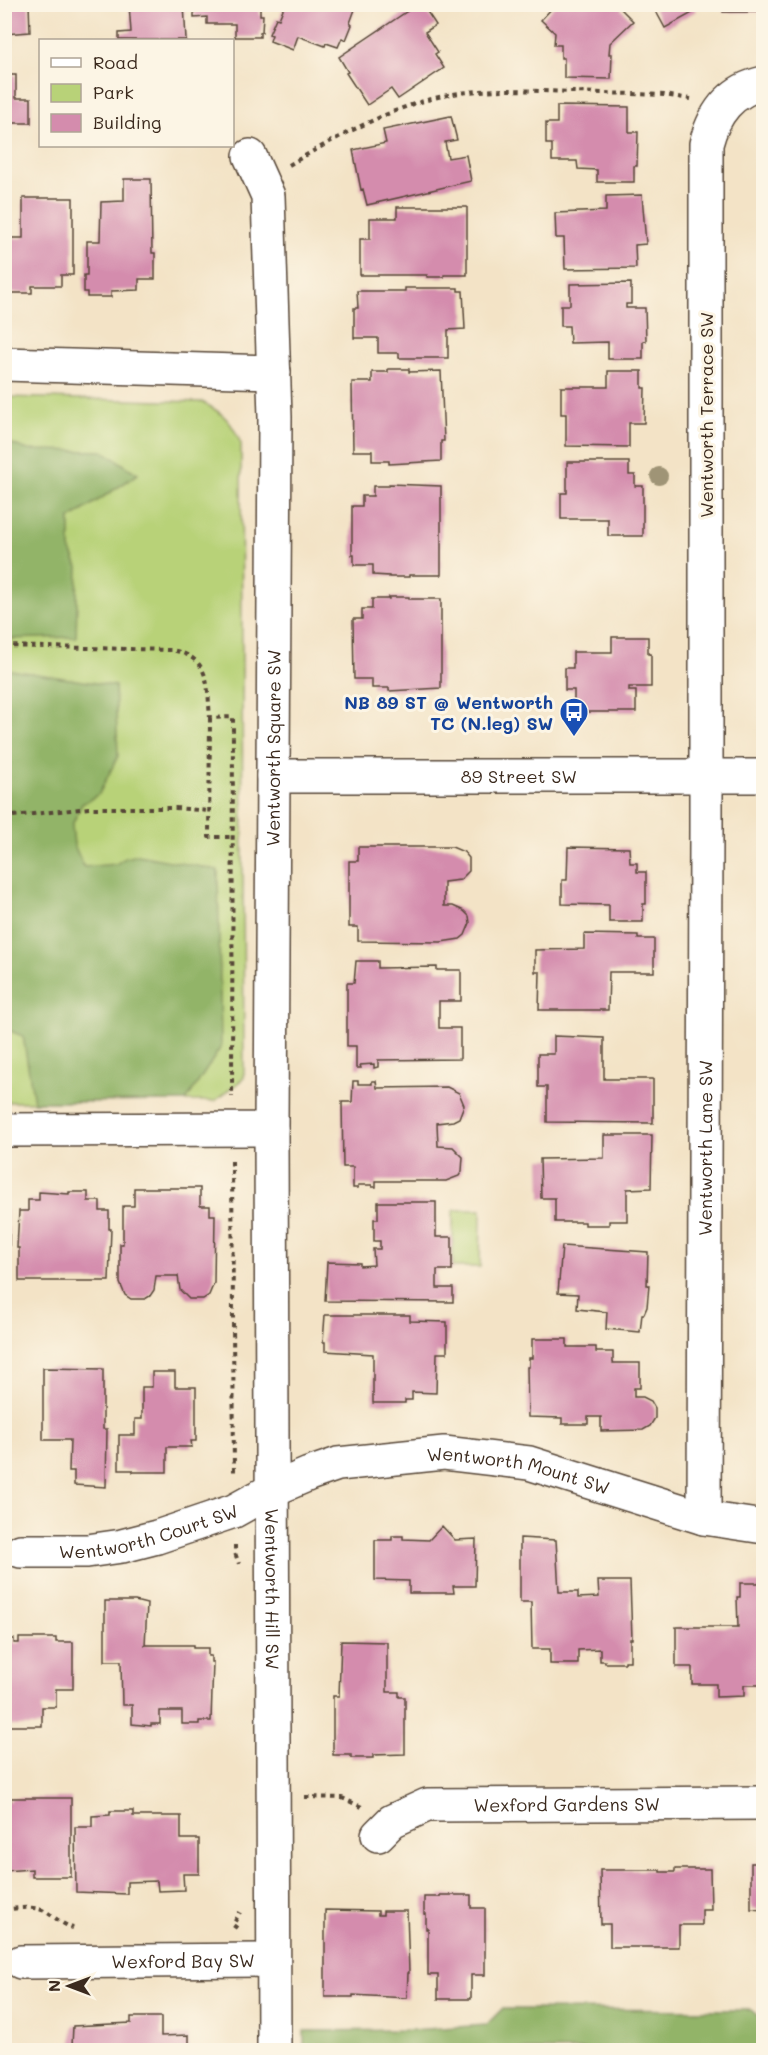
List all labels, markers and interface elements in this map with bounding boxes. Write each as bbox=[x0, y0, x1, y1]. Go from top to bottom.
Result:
legend bbox=[39, 39, 234, 147]
text: Road bbox=[93, 50, 138, 74]
text: Park bbox=[93, 80, 134, 104]
text: Building bbox=[93, 110, 161, 134]
street label: Wentworth Terrace SW bbox=[694, 312, 718, 518]
street label: Wentworth Square SW bbox=[261, 649, 286, 847]
place label: NB 89 ST @ Wentworth TC (N.leg) SW bbox=[344, 690, 553, 735]
bus stop icon: NB 89 ST @ Wentworth TC (N.leg) SW bbox=[558, 696, 590, 738]
street label: 89 Street SW bbox=[461, 764, 577, 788]
street label: Wentworth Lane SW bbox=[693, 1060, 717, 1236]
street label: Wentworth Mount SW bbox=[426, 1441, 613, 1500]
street label: Wentworth Court SW bbox=[59, 1499, 241, 1563]
street label: Wentworth Hill SW bbox=[260, 1508, 285, 1670]
street label: Wexford Gardens SW bbox=[473, 1792, 660, 1817]
street label: Wexford Bay SW bbox=[111, 1948, 255, 1973]
north arrow bbox=[39, 1956, 99, 2016]
text: N bbox=[43, 1980, 64, 1992]

